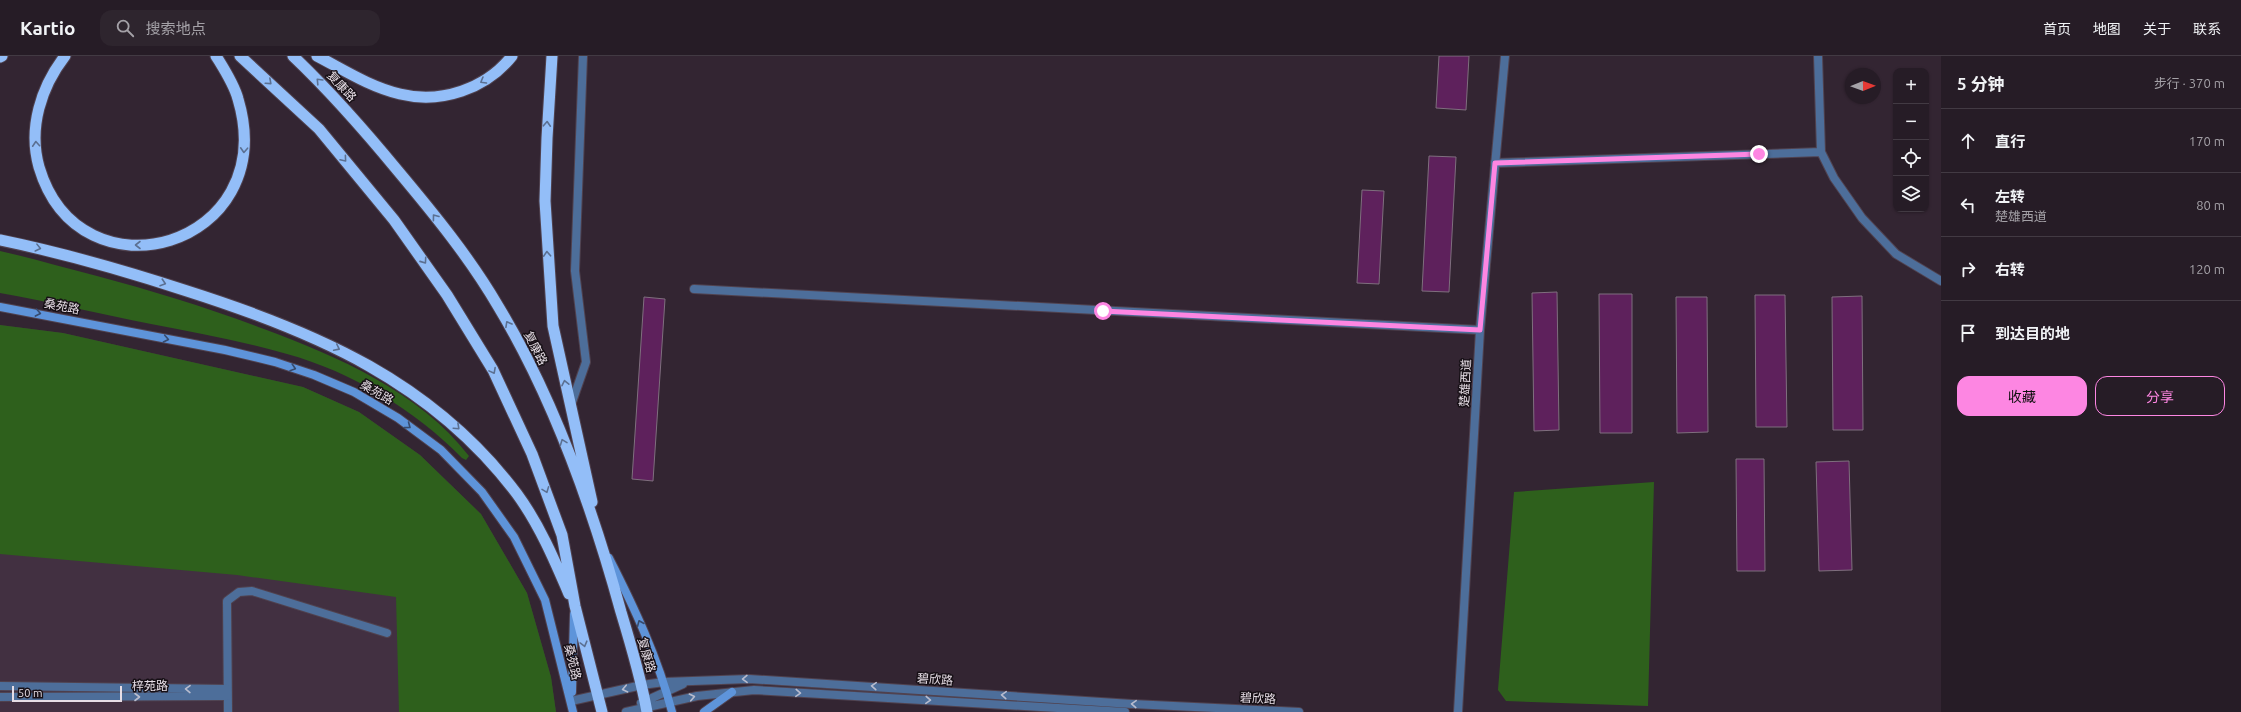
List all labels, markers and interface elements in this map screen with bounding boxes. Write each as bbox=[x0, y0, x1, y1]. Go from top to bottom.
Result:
search box bbox=[100, 10, 380, 46]
text: Kartio bbox=[20, 17, 76, 39]
icon: search bbox=[114, 17, 136, 39]
text: 搜索地点 bbox=[146, 20, 206, 37]
text: 首页 bbox=[2043, 21, 2071, 37]
text: 地图 bbox=[2093, 21, 2121, 37]
text: 关于 bbox=[2143, 21, 2171, 37]
text: 联系 bbox=[2193, 21, 2221, 37]
street label: 复康路 bbox=[325, 68, 359, 104]
north arrow bbox=[1845, 68, 1881, 104]
map controls bbox=[1893, 68, 1929, 212]
button: + bbox=[1893, 68, 1929, 104]
text: 5 分钟 bbox=[1957, 74, 2005, 93]
text: 步行 · 370 m bbox=[2154, 76, 2225, 90]
one-way arrow bbox=[264, 77, 272, 84]
one-way arrow bbox=[480, 77, 487, 84]
one-way arrow bbox=[317, 78, 324, 86]
button: − bbox=[1893, 104, 1929, 140]
one-way arrow bbox=[543, 121, 552, 127]
icon: ahead bbox=[1957, 130, 1979, 152]
text: 直行 bbox=[1995, 133, 2025, 150]
text: 170 m bbox=[2189, 134, 2225, 148]
button: locate bbox=[1893, 140, 1929, 176]
one-way arrow bbox=[31, 141, 40, 147]
route end bbox=[1750, 145, 1768, 163]
one-way arrow bbox=[240, 147, 249, 153]
one-way arrow bbox=[340, 154, 347, 161]
button: layers bbox=[1893, 176, 1929, 212]
text: 左转 bbox=[1995, 188, 2025, 205]
icon: left bbox=[1957, 194, 1979, 216]
text: 80 m bbox=[2196, 198, 2225, 212]
text: 楚雄西道 bbox=[1995, 209, 2047, 223]
one-way arrow bbox=[433, 214, 440, 221]
one-way arrow bbox=[135, 241, 141, 249]
one-way arrow bbox=[35, 244, 41, 252]
one-way arrow bbox=[543, 251, 552, 257]
one-way arrow bbox=[419, 257, 426, 264]
icon: right bbox=[1957, 258, 1979, 280]
text: 右转 bbox=[1995, 261, 2025, 278]
text: 120 m bbox=[2189, 262, 2225, 276]
one-way arrow bbox=[160, 278, 167, 287]
street label: 桑苑路 bbox=[43, 296, 81, 316]
route start bbox=[1094, 302, 1112, 320]
one-way arrow bbox=[35, 309, 42, 317]
one-way arrow bbox=[506, 321, 513, 328]
icon: arrive bbox=[1957, 322, 1979, 344]
text: 到达目的地 bbox=[1995, 325, 2070, 342]
street label: 复康路 bbox=[522, 329, 550, 367]
one-way arrow bbox=[163, 334, 169, 342]
one-way arrow bbox=[333, 343, 341, 351]
street label: 楚雄西道 bbox=[1457, 359, 1473, 407]
one-way arrow bbox=[289, 363, 296, 371]
one-way arrow bbox=[488, 367, 496, 374]
button: 收藏 bbox=[1957, 376, 2087, 416]
button: 分享 bbox=[2095, 376, 2225, 416]
street label: 桑苑路 bbox=[358, 377, 396, 407]
one-way arrow bbox=[562, 379, 570, 386]
one-way arrow bbox=[404, 421, 411, 428]
one-way arrow bbox=[452, 423, 460, 430]
one-way arrow bbox=[560, 438, 568, 445]
one-way arrow bbox=[542, 486, 550, 493]
one-way arrow bbox=[637, 619, 645, 627]
street label: 复康路 bbox=[636, 636, 658, 674]
one-way arrow bbox=[580, 641, 588, 647]
street label: 桑苑路 bbox=[562, 643, 584, 681]
street label: 碧欣路 bbox=[917, 671, 953, 687]
one-way arrow bbox=[742, 675, 748, 684]
street label: 梓苑路 bbox=[132, 679, 168, 692]
one-way arrow bbox=[871, 682, 877, 691]
scale bar bbox=[12, 684, 122, 703]
one-way arrow bbox=[622, 684, 628, 692]
one-way arrow bbox=[185, 685, 191, 693]
text: 50 m bbox=[18, 687, 42, 699]
one-way arrow bbox=[795, 688, 801, 697]
one-way arrow bbox=[1001, 691, 1007, 700]
street label: 碧欣路 bbox=[1240, 691, 1276, 705]
one-way arrow bbox=[134, 693, 140, 701]
one-way arrow bbox=[689, 694, 695, 702]
one-way arrow bbox=[925, 696, 931, 705]
one-way arrow bbox=[1131, 700, 1137, 708]

